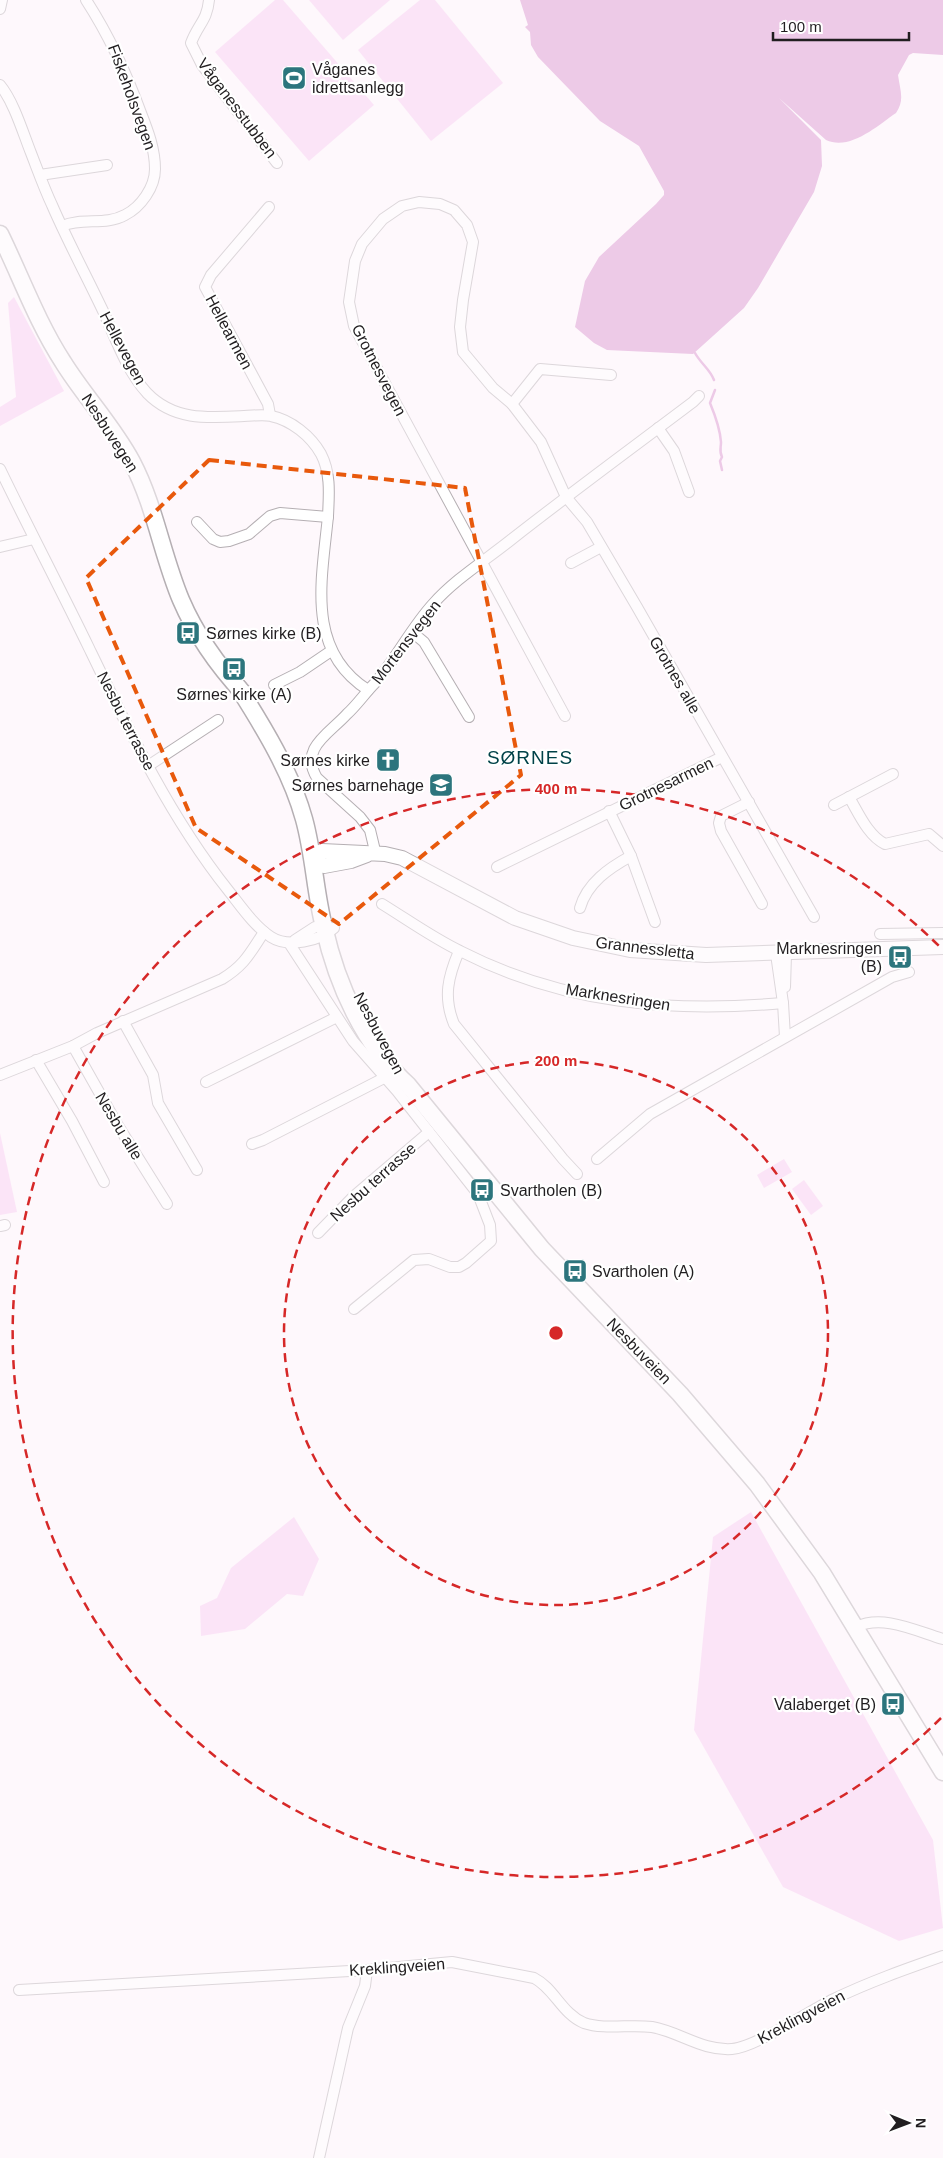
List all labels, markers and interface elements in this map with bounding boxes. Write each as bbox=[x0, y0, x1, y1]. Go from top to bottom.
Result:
scale bar bbox=[773, 10, 909, 42]
text: 100 m bbox=[780, 18, 822, 35]
street label: Fiskeholsvegen bbox=[105, 42, 159, 152]
street label: Våganesstubben bbox=[194, 55, 280, 161]
place label: Våganes idrettsanlegg bbox=[312, 61, 404, 96]
sports icon: Våganes idrettsanlegg bbox=[281, 65, 307, 91]
street label: Hellearmen bbox=[202, 292, 256, 372]
street label: Hellevegen bbox=[97, 309, 149, 387]
street label: Grotnesvegen bbox=[349, 321, 409, 419]
street label: Nesbuvegen bbox=[78, 391, 142, 475]
street label: Mortensvegen bbox=[368, 597, 444, 687]
bus stop icon: Sørnes kirke (B) bbox=[175, 620, 201, 646]
place label: Sørnes kirke (B) bbox=[206, 625, 322, 642]
street label: Grotnes alle bbox=[646, 633, 704, 717]
bus stop icon: Sørnes kirke (A) bbox=[221, 656, 247, 682]
street label: Nesbu terrasse bbox=[94, 669, 158, 773]
place label: Sørnes kirke (A) bbox=[176, 686, 292, 703]
church icon: Sørnes kirke bbox=[375, 747, 401, 773]
district label: SØRNES bbox=[487, 747, 573, 768]
place label: Sørnes kirke bbox=[280, 752, 370, 769]
street label: Grotnesarmen bbox=[616, 754, 716, 814]
school or university icon: Sørnes barnehage bbox=[428, 772, 454, 798]
place label: Sørnes barnehage bbox=[291, 777, 424, 794]
text: 400 m bbox=[535, 780, 577, 797]
street label: Grannessletta bbox=[595, 933, 696, 963]
place label: Marknesringen (B) bbox=[776, 940, 882, 975]
bus stop icon: Marknesringen (B) bbox=[887, 944, 913, 970]
street label: Marknesringen bbox=[564, 980, 672, 1014]
street label: Nesbuvegen bbox=[350, 989, 408, 1077]
text: 200 m bbox=[535, 1052, 577, 1069]
street label: Nesbu alle bbox=[92, 1089, 146, 1163]
street label: Nesbu terrasse bbox=[327, 1139, 419, 1225]
bus stop icon: Svartholen (B) bbox=[469, 1177, 495, 1203]
place label: Svartholen (B) bbox=[500, 1182, 602, 1199]
bus stop icon: Svartholen (A) bbox=[562, 1258, 588, 1284]
place label: Svartholen (A) bbox=[592, 1263, 694, 1280]
street label: Nesbuveien bbox=[604, 1315, 674, 1387]
centre of rings bbox=[547, 1324, 565, 1342]
bus stop icon: Valaberget (B) bbox=[880, 1691, 906, 1717]
place label: Valaberget (B) bbox=[774, 1696, 876, 1713]
street label: Kreklingveien bbox=[348, 1955, 446, 1979]
street label: Kreklingveien bbox=[755, 1987, 847, 2047]
north arrow bbox=[883, 2098, 933, 2148]
text: N bbox=[913, 2118, 929, 2128]

